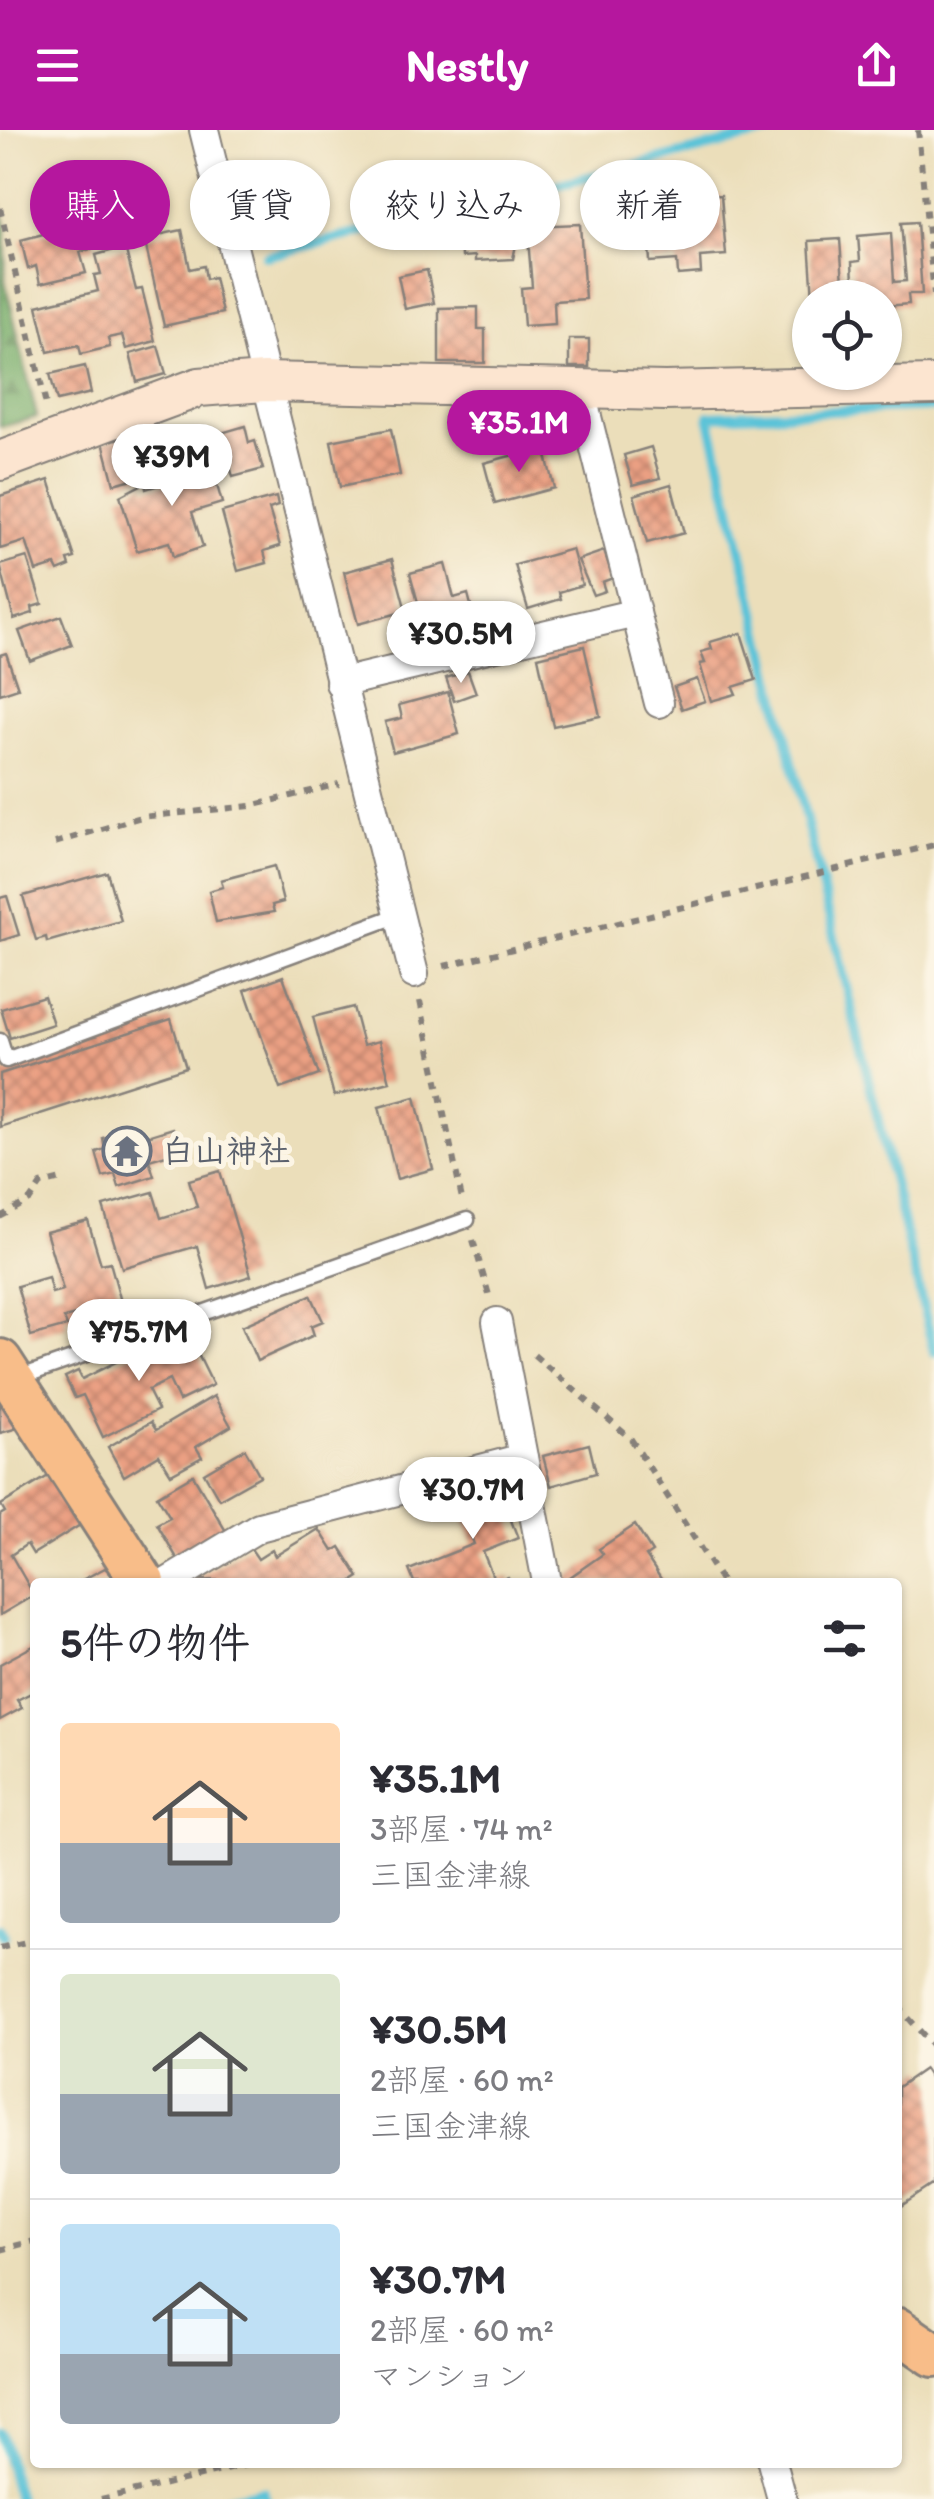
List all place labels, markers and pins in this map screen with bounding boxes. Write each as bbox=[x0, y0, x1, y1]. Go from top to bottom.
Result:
pin: ¥35.1M bbox=[438, 390, 600, 475]
pin: ¥39M bbox=[113, 424, 231, 509]
pin: ¥30.5M bbox=[380, 601, 542, 686]
temple icon: 白山神社 bbox=[101, 1125, 153, 1177]
place label: 白山神社 bbox=[162, 1132, 290, 1170]
pin: ¥75.7M bbox=[58, 1299, 220, 1384]
pin: ¥30.7M bbox=[392, 1457, 554, 1542]

